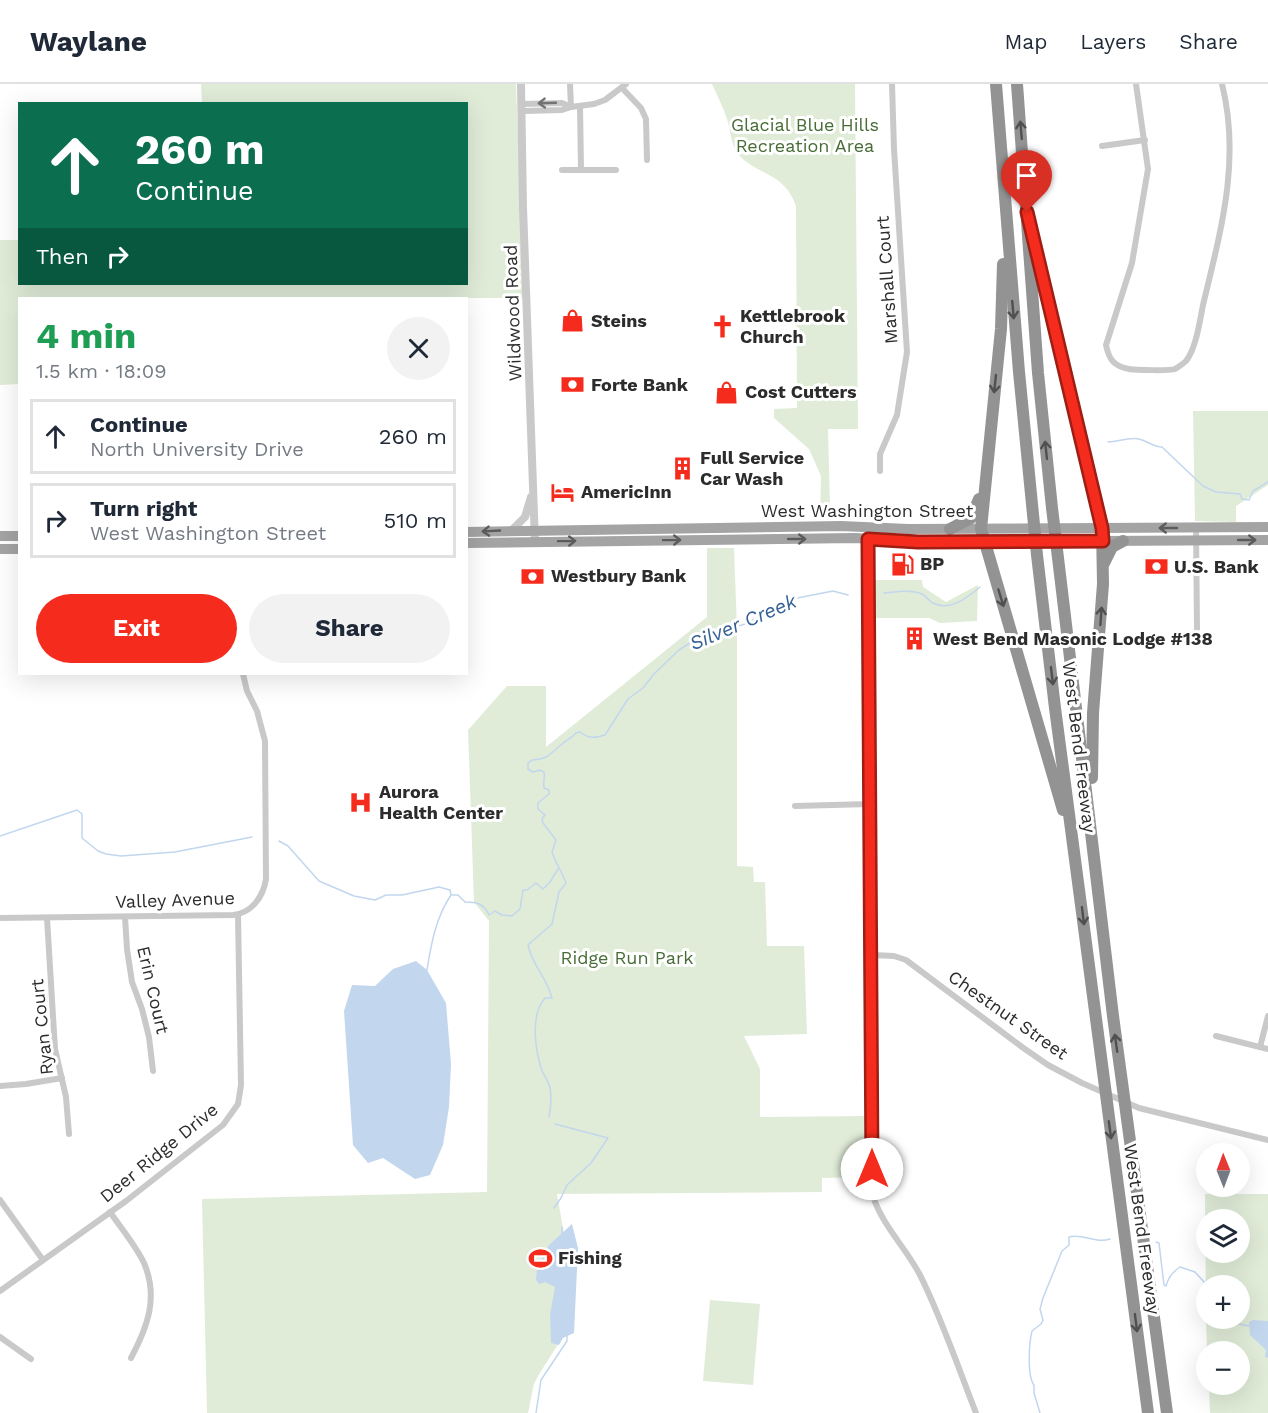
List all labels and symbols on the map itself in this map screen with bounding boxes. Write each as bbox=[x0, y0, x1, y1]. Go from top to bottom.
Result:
one-way arrow bbox=[537, 97, 557, 109]
park label: Glacial Blue Hills Recreation Area bbox=[731, 114, 879, 156]
one-way arrow bbox=[1015, 121, 1026, 141]
pin bbox=[1001, 150, 1052, 212]
street label: Marshall Court bbox=[872, 215, 901, 345]
street label: Wildwood Road bbox=[500, 244, 525, 382]
one-way arrow bbox=[1008, 299, 1019, 319]
place label: Kettlebrook Church bbox=[740, 305, 846, 347]
shop icon: Steins bbox=[560, 308, 586, 334]
place label: Steins bbox=[591, 310, 647, 331]
church icon: Kettlebrook Church bbox=[709, 313, 735, 339]
bank icon: Forte Bank bbox=[560, 372, 586, 398]
one-way arrow bbox=[989, 373, 1000, 393]
place label: Forte Bank bbox=[591, 374, 689, 395]
shop icon: Cost Cutters bbox=[714, 379, 740, 405]
place label: Cost Cutters bbox=[745, 381, 857, 402]
one-way arrow bbox=[1040, 441, 1051, 461]
place label: Full Service Car Wash bbox=[700, 447, 804, 489]
building icon: Full Service Car Wash bbox=[669, 455, 695, 481]
hotel icon: AmericInn bbox=[550, 479, 576, 505]
place label: AmericInn bbox=[581, 481, 672, 502]
street label: West Washington Street bbox=[761, 500, 974, 521]
one-way arrow bbox=[1158, 522, 1178, 533]
one-way arrow bbox=[481, 525, 501, 536]
one-way arrow bbox=[786, 533, 806, 545]
one-way arrow bbox=[661, 534, 681, 546]
one-way arrow bbox=[1236, 534, 1256, 546]
one-way arrow bbox=[556, 535, 576, 547]
fuel station icon: BP bbox=[889, 551, 915, 577]
place label: BP bbox=[920, 553, 944, 574]
bank icon: U.S. Bank bbox=[1143, 554, 1169, 580]
place label: U.S. Bank bbox=[1174, 556, 1260, 577]
bank icon: Westbury Bank bbox=[520, 563, 546, 589]
place label: Westbury Bank bbox=[551, 565, 687, 586]
water label: Silver Creek bbox=[686, 588, 801, 655]
one-way arrow bbox=[996, 589, 1007, 608]
one-way arrow bbox=[1096, 607, 1107, 627]
building icon: West Bend Masonic Lodge #138 bbox=[902, 626, 928, 652]
place label: West Bend Masonic Lodge #138 bbox=[933, 628, 1213, 649]
street label: West Bend Freeway bbox=[1059, 660, 1101, 835]
one-way arrow bbox=[1046, 666, 1057, 685]
place label: Aurora Health Center bbox=[379, 781, 503, 823]
hospital icon: Aurora Health Center bbox=[348, 789, 374, 815]
street label: Valley Avenue bbox=[115, 887, 235, 912]
one-way arrow bbox=[1078, 906, 1089, 925]
street label: Erin Court bbox=[133, 944, 174, 1036]
park label: Ridge Run Park bbox=[561, 947, 693, 968]
street label: Chestnut Street bbox=[945, 966, 1072, 1064]
street label: Ryan Court bbox=[26, 978, 57, 1076]
one-way arrow bbox=[1111, 1034, 1122, 1053]
street label: Deer Ridge Drive bbox=[95, 1099, 222, 1207]
one-way arrow bbox=[1105, 1120, 1116, 1140]
position arrow bbox=[840, 1137, 904, 1201]
street label: West Bend Freeway bbox=[1120, 1142, 1165, 1317]
north arrow bbox=[1196, 1143, 1250, 1197]
sports icon: Fishing bbox=[527, 1245, 553, 1271]
place label: Fishing bbox=[558, 1247, 622, 1268]
one-way arrow bbox=[1131, 1313, 1142, 1333]

